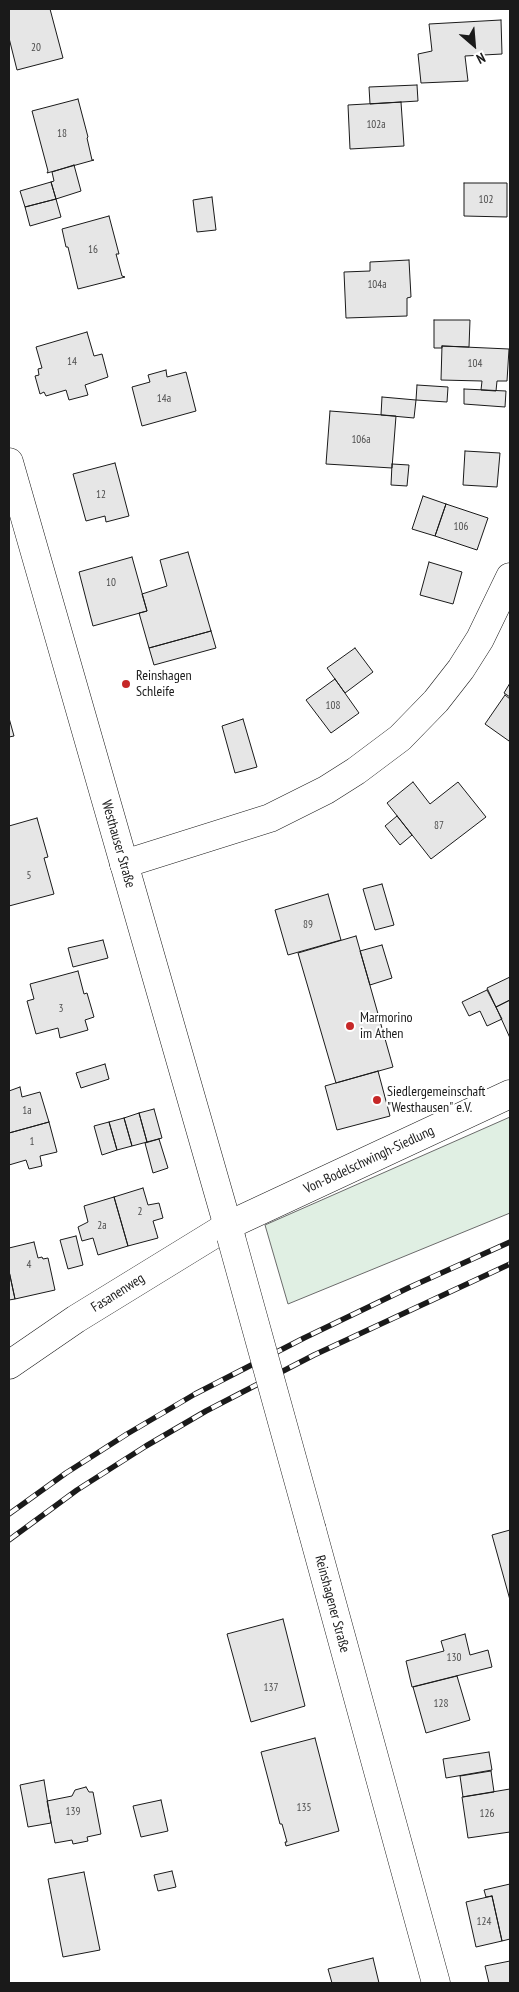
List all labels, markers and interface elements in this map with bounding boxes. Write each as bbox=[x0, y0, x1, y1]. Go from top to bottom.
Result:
north arrow bbox=[449, 20, 499, 70]
house number: 20 bbox=[31, 41, 41, 55]
text: N bbox=[473, 49, 488, 68]
house number: 102a bbox=[366, 118, 386, 132]
house number: 18 bbox=[57, 127, 67, 141]
house number: 102 bbox=[479, 193, 493, 207]
house number: 16 bbox=[88, 243, 98, 257]
house number: 104a bbox=[367, 278, 387, 292]
house number: 14 bbox=[67, 355, 77, 369]
house number: 104 bbox=[468, 357, 482, 371]
house number: 14a bbox=[157, 392, 171, 406]
house number: 106a bbox=[351, 433, 371, 447]
house number: 12 bbox=[96, 488, 106, 502]
house number: 106 bbox=[454, 520, 468, 534]
house number: 10 bbox=[106, 576, 116, 590]
place label: Reinshagen Schleife bbox=[136, 668, 192, 700]
marker: Reinshagen Schleife bbox=[120, 678, 132, 690]
house number: 108 bbox=[326, 699, 340, 713]
street label: Westhauser Straße bbox=[97, 798, 139, 890]
house number: 87 bbox=[434, 819, 444, 833]
house number: 5 bbox=[27, 869, 31, 883]
house number: 89 bbox=[303, 918, 313, 932]
house number: 3 bbox=[59, 1002, 63, 1016]
place label: Marmorino im Athen bbox=[360, 1010, 413, 1042]
marker: Marmorino im Athen bbox=[344, 1020, 356, 1032]
place label: Siedlergemeinschaft "Westhausen" e.V. bbox=[387, 1084, 485, 1116]
marker: Siedlergemeinschaft "Westhausen" e.V. bbox=[371, 1094, 383, 1106]
house number: 1a bbox=[22, 1104, 32, 1118]
street label: Von-Bodelschwingh-Siedlung bbox=[301, 1122, 437, 1198]
house number: 1 bbox=[30, 1135, 34, 1149]
house number: 2 bbox=[138, 1205, 142, 1219]
house number: 2a bbox=[97, 1219, 107, 1233]
house number: 4 bbox=[27, 1258, 31, 1272]
street label: Fasanenweg bbox=[88, 1270, 148, 1316]
street label: Reinshagener Straße bbox=[311, 1553, 353, 1655]
house number: 130 bbox=[447, 1651, 461, 1665]
house number: 137 bbox=[264, 1681, 278, 1695]
house number: 128 bbox=[434, 1697, 448, 1711]
house number: 135 bbox=[297, 1801, 311, 1815]
house number: 139 bbox=[66, 1805, 80, 1819]
house number: 126 bbox=[480, 1807, 494, 1821]
house number: 124 bbox=[477, 1915, 491, 1929]

